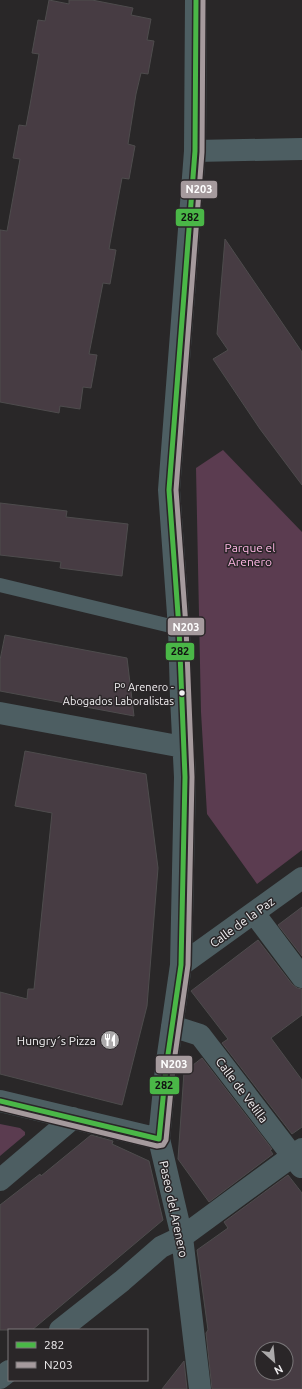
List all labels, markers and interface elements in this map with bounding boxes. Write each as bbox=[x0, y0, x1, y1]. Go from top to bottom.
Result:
line badge: N203 bbox=[180, 180, 218, 199]
text: N203 bbox=[186, 183, 212, 195]
line badge: 282 bbox=[175, 208, 205, 227]
text: 282 bbox=[181, 211, 199, 223]
park label: Parque el Arenero bbox=[225, 541, 275, 568]
line badge: N203 bbox=[167, 617, 205, 636]
text: N203 bbox=[173, 621, 199, 633]
line badge: 282 bbox=[165, 642, 195, 661]
text: 282 bbox=[171, 645, 189, 657]
place label: Pº Arenero - Abogados Laboralistas bbox=[63, 681, 174, 707]
marker: Pº Arenero - Abogados Laboralistas bbox=[177, 688, 187, 698]
street label: Calle de la Paz bbox=[207, 894, 277, 950]
restaurant icon: Hungry´s Pizza bbox=[99, 1029, 121, 1051]
place label: Hungry´s Pizza bbox=[17, 1034, 96, 1047]
line badge: N203 bbox=[155, 1055, 193, 1074]
street label: Calle de Velilla bbox=[213, 1055, 271, 1125]
text: N203 bbox=[161, 1058, 187, 1070]
line badge: 282 bbox=[149, 1076, 180, 1095]
text: 282 bbox=[155, 1079, 173, 1091]
street label: Paseo del Arenero bbox=[157, 1160, 191, 1258]
legend bbox=[8, 1329, 148, 1381]
text: 282 bbox=[44, 1338, 64, 1351]
north arrow bbox=[254, 1341, 294, 1381]
text: N203 bbox=[44, 1358, 73, 1371]
text: N bbox=[272, 1363, 285, 1377]

